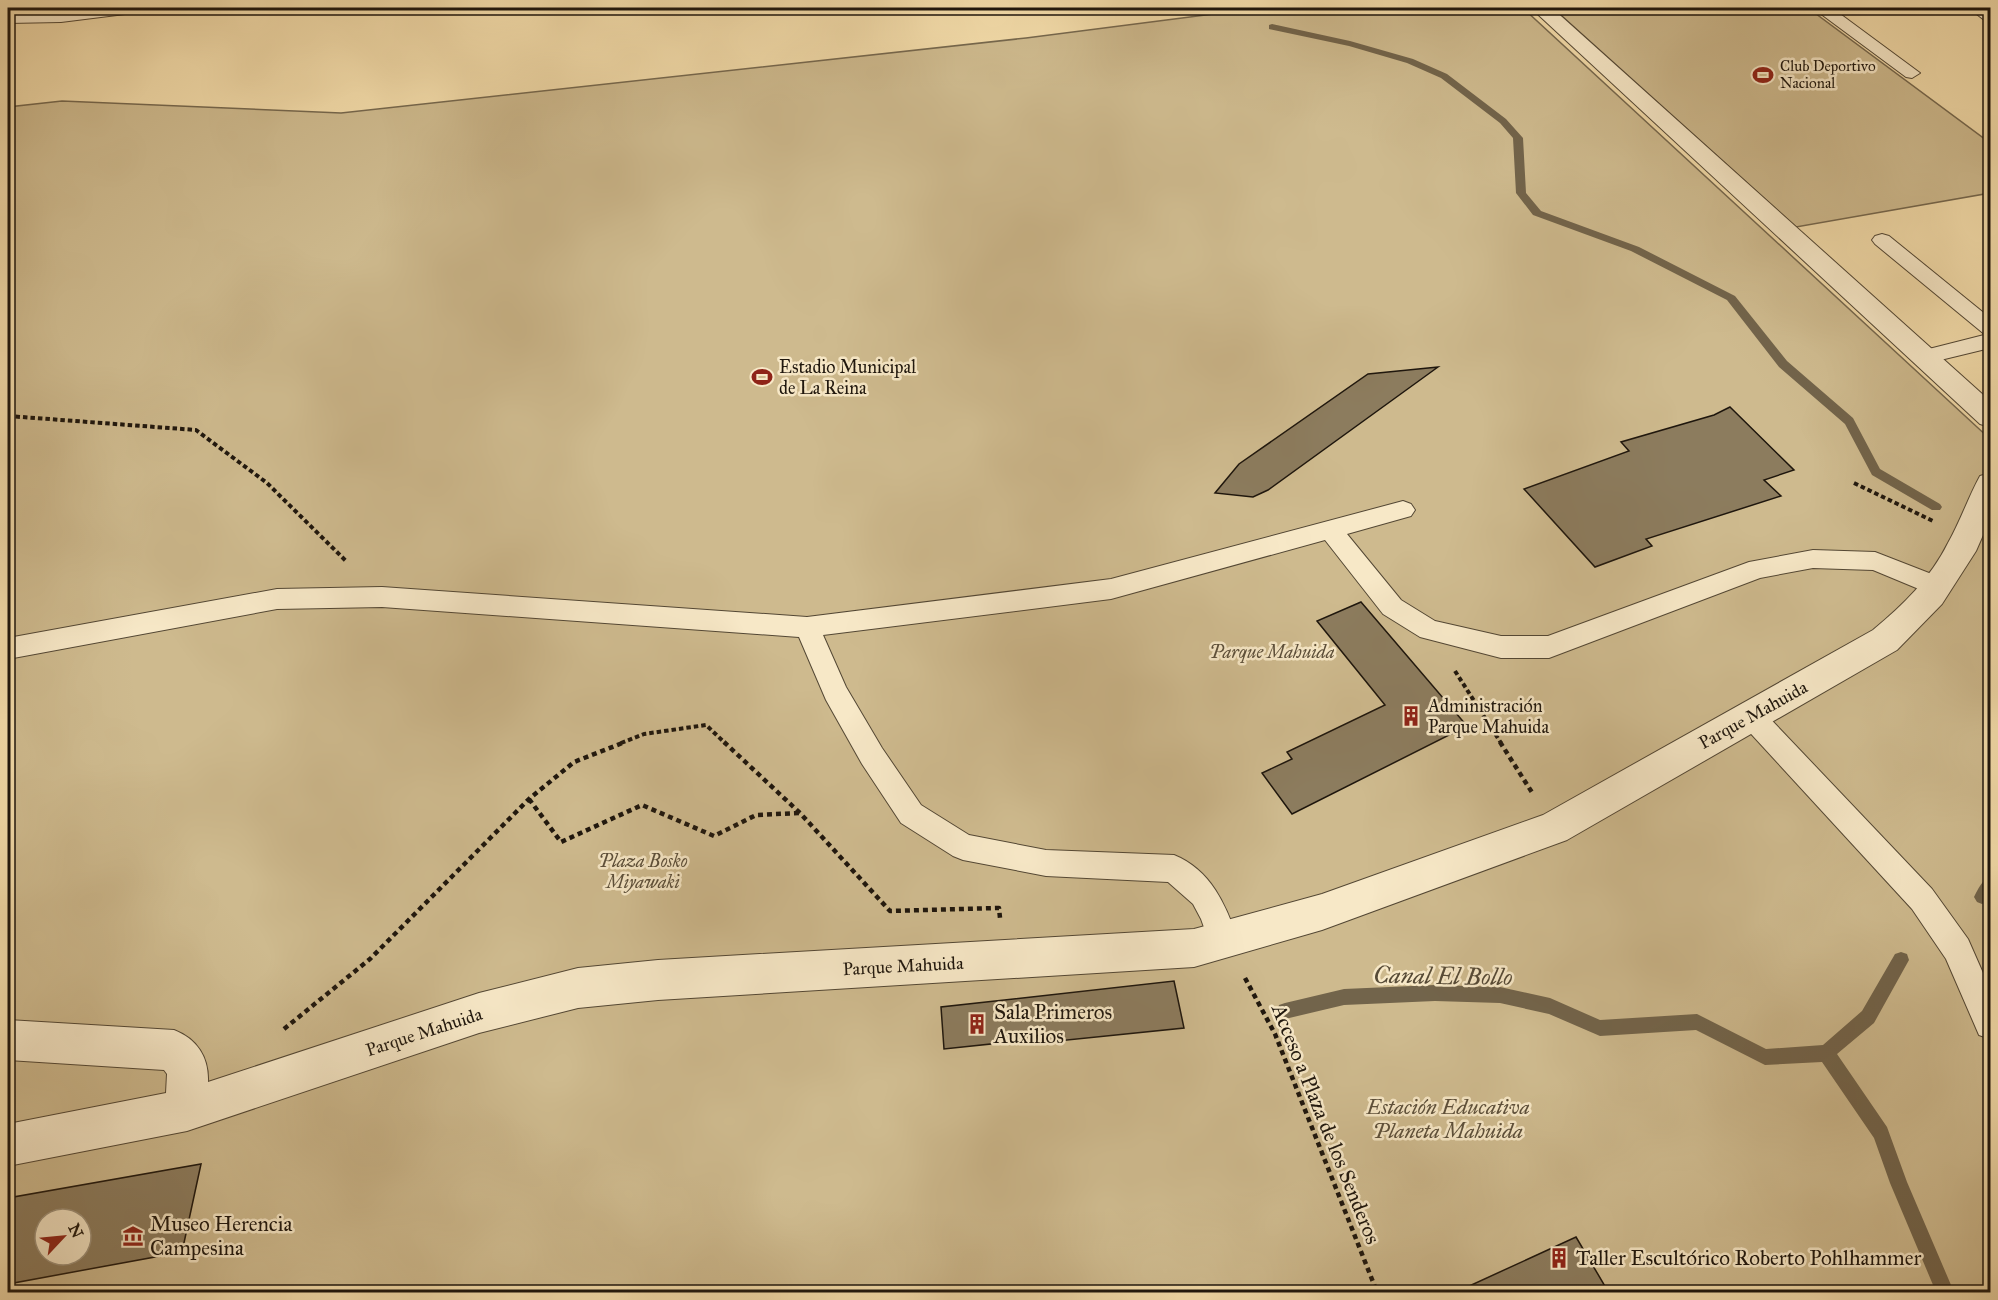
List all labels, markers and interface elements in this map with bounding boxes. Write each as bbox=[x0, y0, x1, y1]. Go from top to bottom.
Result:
place label: Club Deportivo Nacional bbox=[1780, 57, 1876, 92]
sports icon: Club Deportivo Nacional bbox=[1751, 63, 1775, 87]
place label: Estadio Municipal de La Reina bbox=[779, 356, 916, 399]
sports icon: Estadio Municipal de La Reina bbox=[750, 365, 774, 389]
park label: Parque Mahuida bbox=[1209, 641, 1335, 663]
street label: Parque Mahuida bbox=[1695, 676, 1812, 755]
place label: Administración Parque Mahuida bbox=[1427, 695, 1549, 739]
building icon: Administración Parque Mahuida bbox=[1399, 704, 1423, 728]
park label: Plaza Bosko Miyawaki bbox=[599, 850, 688, 893]
street label: Parque Mahuida bbox=[842, 952, 964, 981]
water label: Canal El Bollo bbox=[1373, 960, 1513, 992]
place label: Sala Primeros Auxilios bbox=[993, 999, 1112, 1049]
street label: Acceso a Plaza de los Senderos bbox=[1266, 999, 1386, 1248]
street label: Parque Mahuida bbox=[363, 1003, 486, 1062]
building icon: Sala Primeros Auxilios bbox=[965, 1012, 989, 1036]
park label: Estación Educativa Planeta Mahuida bbox=[1365, 1094, 1530, 1144]
north arrow bbox=[33, 1207, 93, 1267]
place label: Museo Herencia Campesina bbox=[150, 1211, 292, 1261]
text: N bbox=[65, 1220, 88, 1241]
museum icon: Museo Herencia Campesina bbox=[121, 1224, 145, 1248]
place label: Taller Escultórico Roberto Pohlhammer bbox=[1576, 1245, 1921, 1271]
building icon: Taller Escultórico Roberto Pohlhammer bbox=[1547, 1246, 1571, 1270]

